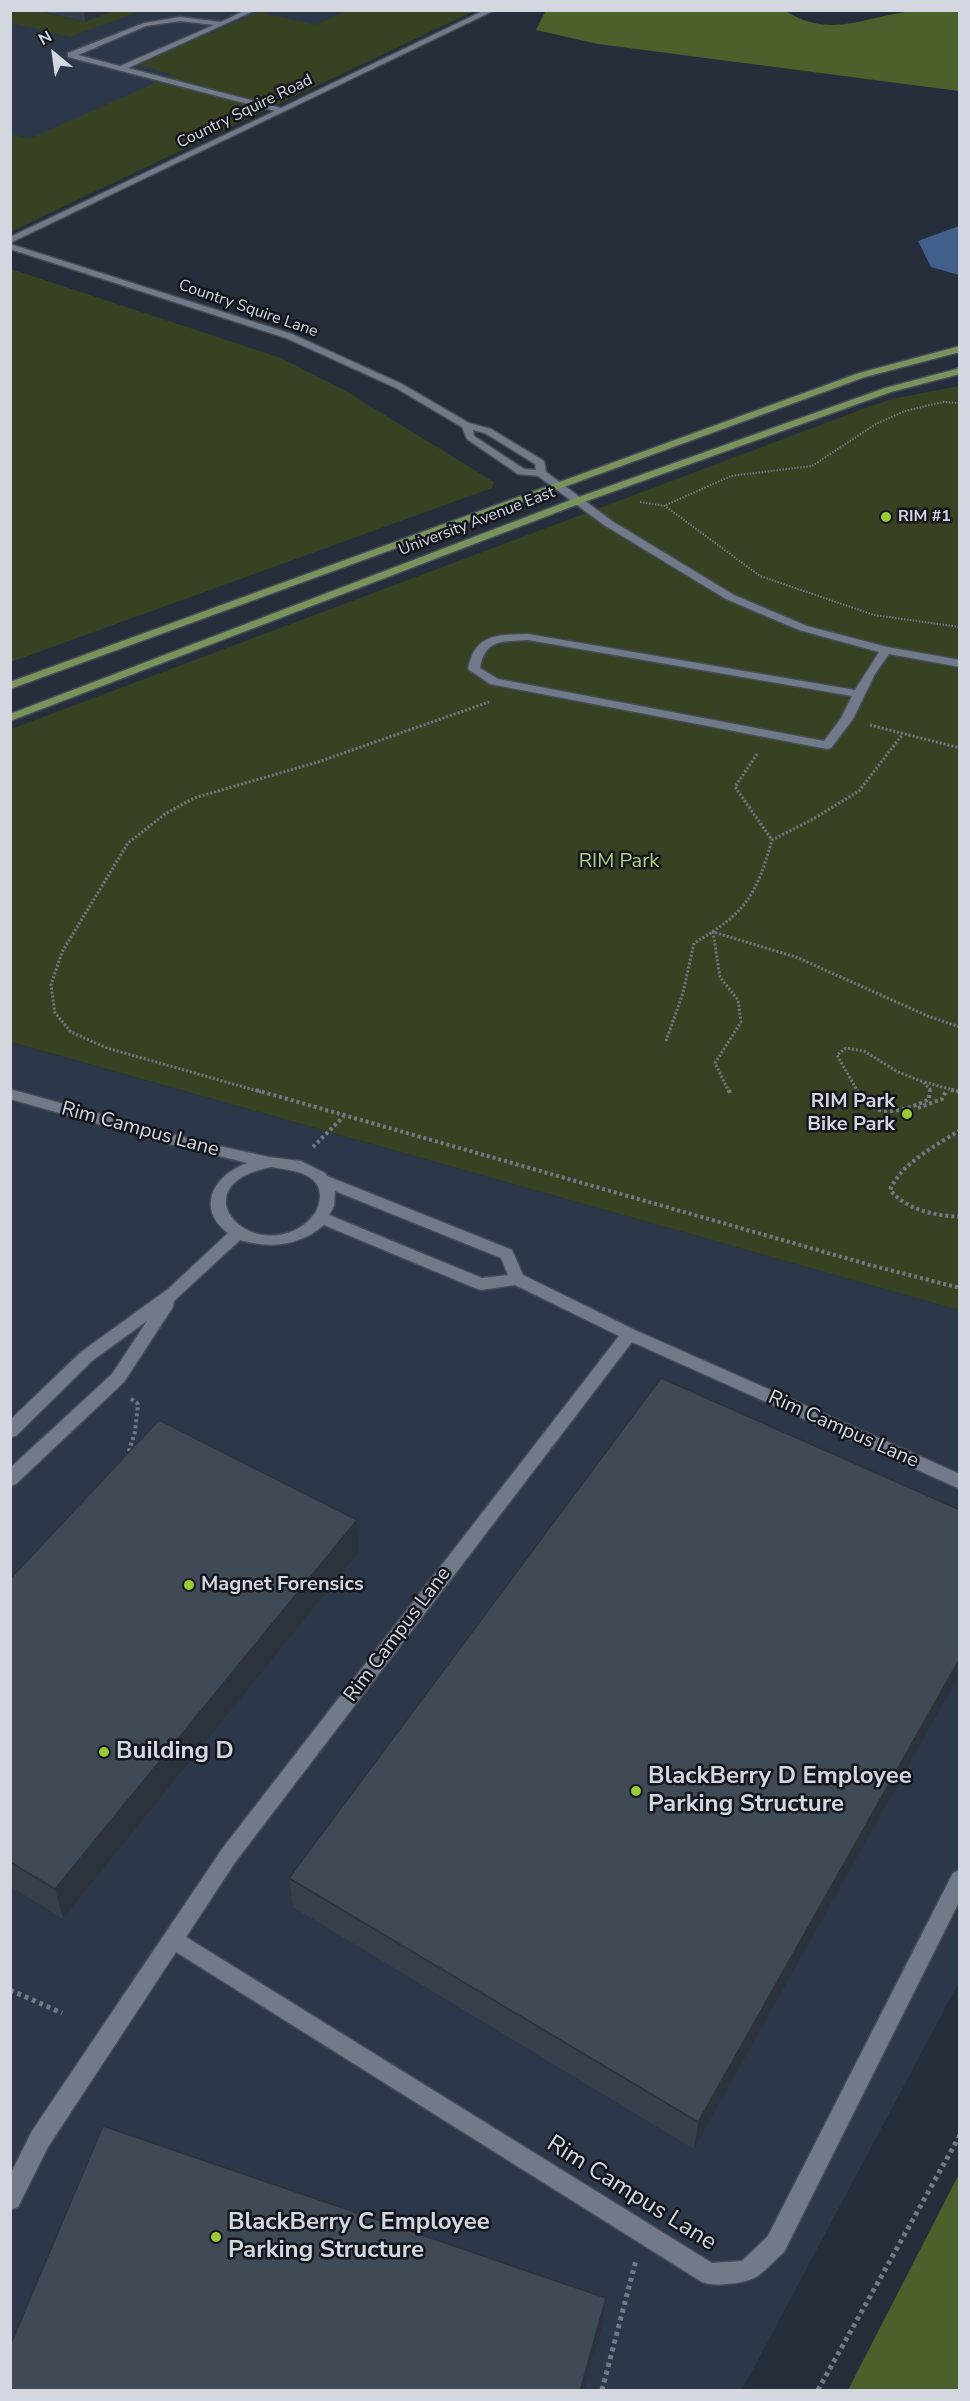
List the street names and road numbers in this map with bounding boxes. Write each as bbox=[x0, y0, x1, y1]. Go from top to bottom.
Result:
street label: Country Squire Road bbox=[174, 71, 316, 153]
street label: Country Squire Lane bbox=[176, 276, 320, 342]
street label: University Avenue East bbox=[396, 483, 558, 561]
street label: Rim Campus Lane bbox=[59, 1097, 221, 1163]
street label: Rim Campus Lane bbox=[764, 1386, 922, 1474]
street label: Rim Campus Lane bbox=[340, 1563, 456, 1707]
street label: Rim Campus Lane bbox=[541, 2130, 721, 2258]

